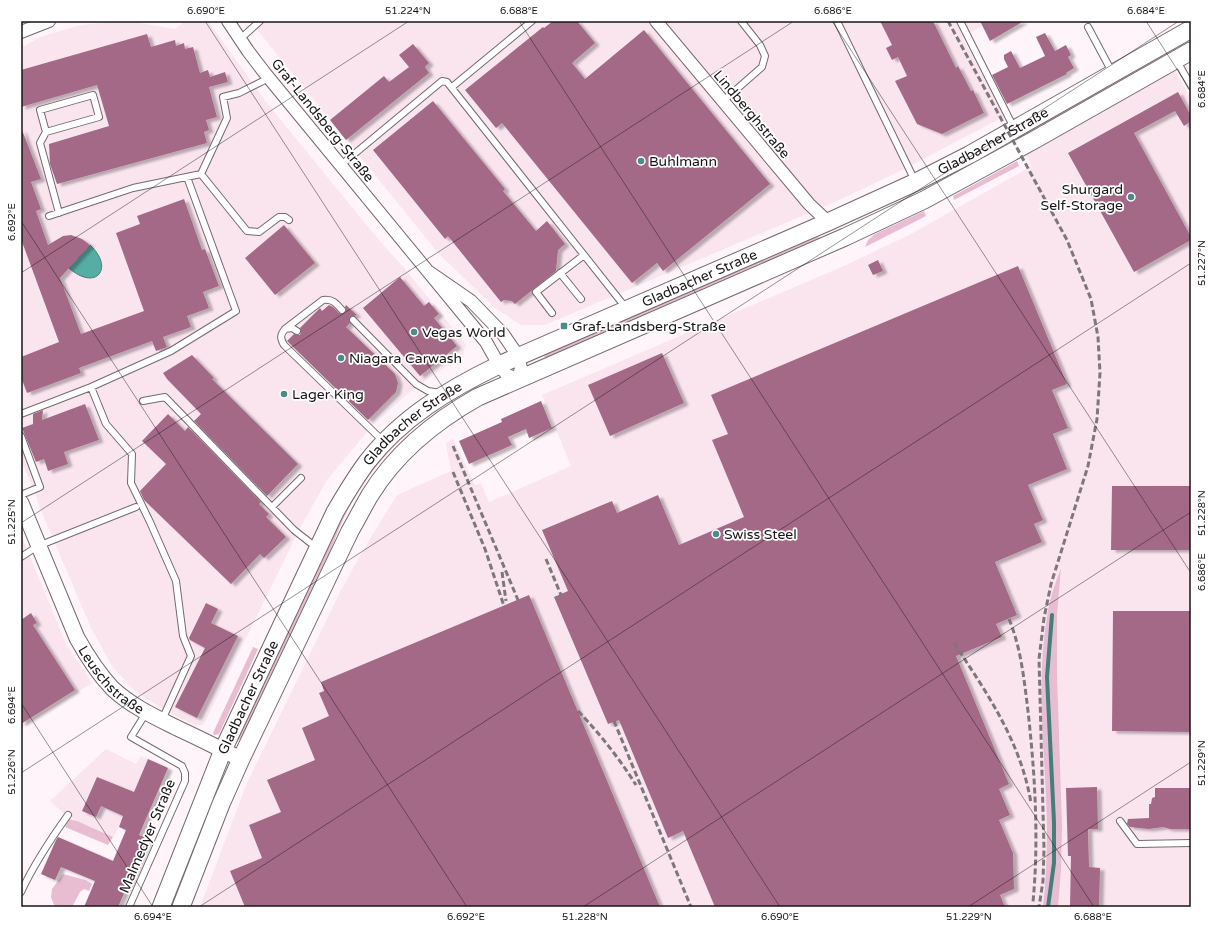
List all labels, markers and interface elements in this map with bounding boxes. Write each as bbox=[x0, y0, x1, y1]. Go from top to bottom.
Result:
text: 6.690°E bbox=[187, 5, 225, 17]
text: 51.224°N bbox=[385, 5, 431, 17]
text: 6.688°E bbox=[500, 5, 538, 17]
text: 6.686°E bbox=[814, 5, 852, 17]
text: 6.684°E bbox=[1127, 5, 1165, 17]
street label: Graf-Landsberg-Straße bbox=[268, 55, 378, 185]
street label: Lindberghstraße bbox=[710, 67, 793, 162]
text: 6.684°E bbox=[1196, 70, 1208, 108]
street label: Gladbacher Straße bbox=[935, 104, 1051, 179]
place label: Buhlmann bbox=[649, 153, 717, 170]
marker: Buhlmann bbox=[636, 156, 646, 166]
place label: Shurgard Self-Storage bbox=[1041, 181, 1123, 214]
marker: Shurgard Self-Storage bbox=[1126, 192, 1136, 202]
text: 6.692°E bbox=[6, 203, 18, 241]
text: 51.227°N bbox=[1196, 240, 1208, 286]
street label: Gladbacher Straße bbox=[639, 246, 760, 311]
place label: Graf-Landsberg-Straße bbox=[572, 318, 726, 335]
marker: Graf-Landsberg-Straße bbox=[559, 321, 569, 331]
place label: Vegas World bbox=[422, 324, 506, 341]
marker: Vegas World bbox=[409, 327, 419, 337]
place label: Niagara Carwash bbox=[349, 350, 462, 367]
marker: Niagara Carwash bbox=[336, 353, 346, 363]
street label: Gladbacher Straße bbox=[359, 378, 465, 469]
place label: Lager King bbox=[292, 386, 364, 403]
marker: Lager King bbox=[279, 389, 289, 399]
text: 51.228°N bbox=[1196, 490, 1208, 536]
text: 51.225°N bbox=[6, 499, 18, 545]
place label: Swiss Steel bbox=[724, 526, 797, 543]
marker: Swiss Steel bbox=[711, 529, 721, 539]
text: 6.686°E bbox=[1196, 553, 1208, 591]
street label: Gladbacher Straße bbox=[214, 638, 282, 757]
street label: Leuschstraße bbox=[74, 643, 147, 718]
text: 6.694°E bbox=[6, 686, 18, 724]
text: 51.229°N bbox=[1196, 740, 1208, 786]
text: 51.226°N bbox=[6, 749, 18, 795]
street label: Malmedyer Straße bbox=[116, 777, 179, 896]
text: 6.694°E bbox=[134, 911, 172, 923]
text: 6.692°E bbox=[447, 911, 485, 923]
text: 51.228°N bbox=[562, 911, 608, 923]
text: 6.690°E bbox=[761, 911, 799, 923]
text: 51.229°N bbox=[946, 911, 992, 923]
text: 6.688°E bbox=[1074, 911, 1112, 923]

